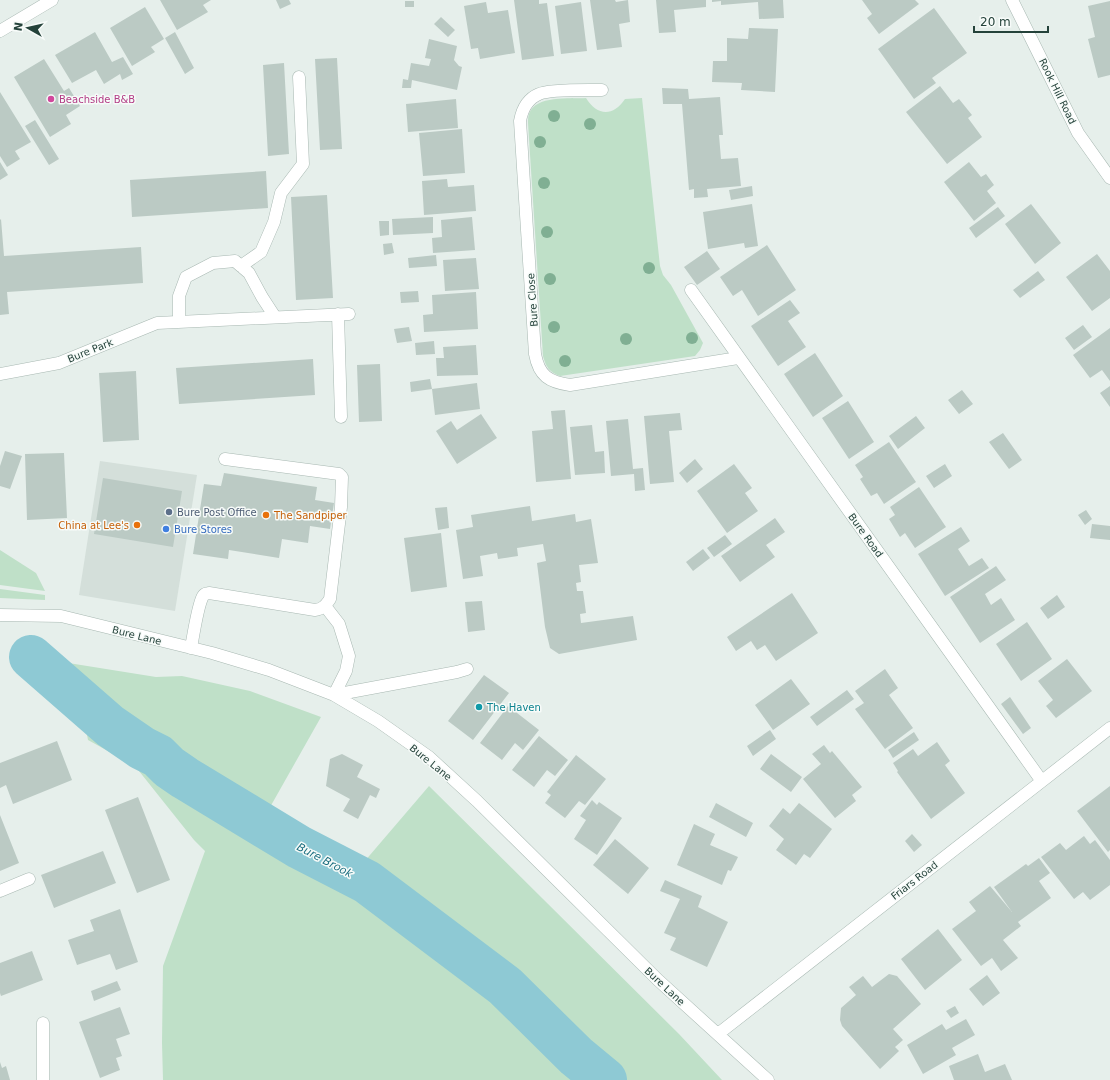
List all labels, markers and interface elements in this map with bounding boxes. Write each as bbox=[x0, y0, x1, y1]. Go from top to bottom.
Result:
north arrow bbox=[8, 8, 48, 48]
scale bar bbox=[974, 8, 1048, 34]
text: 20 m bbox=[980, 15, 1011, 29]
text: N bbox=[12, 21, 26, 32]
street label: Rook Hill Road bbox=[1037, 57, 1078, 126]
marker: Beachside B&B bbox=[46, 94, 56, 104]
place label: Beachside B&B bbox=[59, 94, 135, 105]
street label: Bure Close bbox=[525, 273, 540, 327]
street label: Bure Park bbox=[66, 336, 115, 365]
marker: Bure Post Office bbox=[164, 507, 174, 517]
place label: Bure Post Office bbox=[177, 507, 257, 518]
marker: The Sandpiper bbox=[261, 510, 271, 520]
place label: The Sandpiper bbox=[273, 510, 348, 521]
street label: Bure Road bbox=[846, 511, 885, 559]
place label: China at Lee's bbox=[58, 520, 129, 531]
marker: China at Lee's bbox=[132, 520, 142, 530]
marker: Bure Stores bbox=[161, 524, 171, 534]
place label: Bure Stores bbox=[174, 524, 232, 535]
street label: Bure Lane bbox=[111, 624, 163, 647]
marker: The Haven bbox=[474, 702, 484, 712]
place label: The Haven bbox=[486, 702, 541, 713]
street label: Bure Lane bbox=[408, 742, 454, 783]
water label: Bure Brook bbox=[295, 840, 355, 881]
street label: Friars Road bbox=[889, 859, 940, 902]
street label: Bure Lane bbox=[642, 965, 687, 1008]

